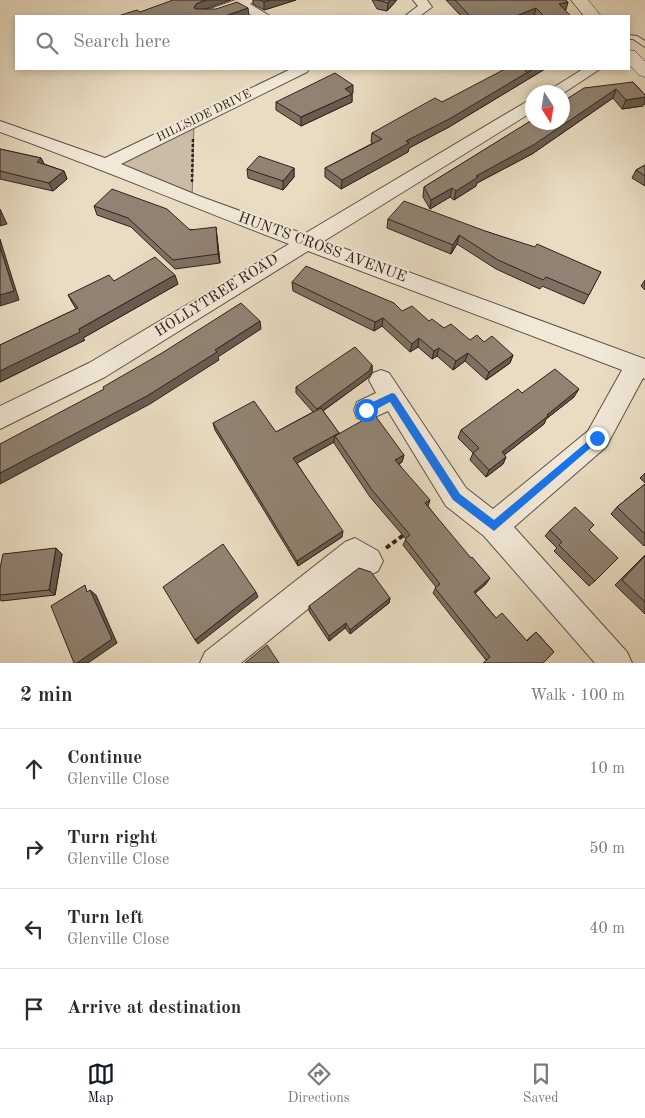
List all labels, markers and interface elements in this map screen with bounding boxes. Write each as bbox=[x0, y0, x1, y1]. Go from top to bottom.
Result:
search box bbox=[15, 15, 630, 70]
icon: search bbox=[33, 29, 61, 57]
text: Search here bbox=[73, 33, 170, 52]
north arrow bbox=[525, 85, 570, 130]
street label: HILLSIDE DRIVE bbox=[155, 88, 253, 144]
street label: HUNTS CROSS AVENUE bbox=[236, 211, 408, 285]
street label: HOLLYTREE ROAD bbox=[153, 252, 281, 340]
route start bbox=[355, 399, 378, 422]
route end bbox=[586, 427, 609, 450]
text: 2 min bbox=[20, 685, 73, 706]
text: Walk · 100 m bbox=[530, 688, 625, 704]
text: Continue bbox=[67, 749, 142, 768]
icon: ahead bbox=[20, 755, 48, 783]
text: 10 m bbox=[589, 761, 625, 777]
text: Glenville Close bbox=[67, 772, 169, 788]
text: Turn right bbox=[67, 829, 157, 848]
icon: right bbox=[20, 835, 48, 863]
text: 50 m bbox=[589, 841, 625, 857]
text: Glenville Close bbox=[67, 852, 169, 868]
text: Turn left bbox=[67, 909, 144, 928]
icon: left bbox=[20, 915, 48, 943]
text: 40 m bbox=[589, 921, 625, 937]
text: Glenville Close bbox=[67, 932, 169, 948]
icon: arrive bbox=[20, 995, 48, 1023]
text: Arrive at destination bbox=[67, 999, 241, 1018]
tab: Map bbox=[87, 1060, 115, 1107]
tab: Directions bbox=[288, 1060, 350, 1107]
tab: Saved bbox=[523, 1060, 558, 1107]

